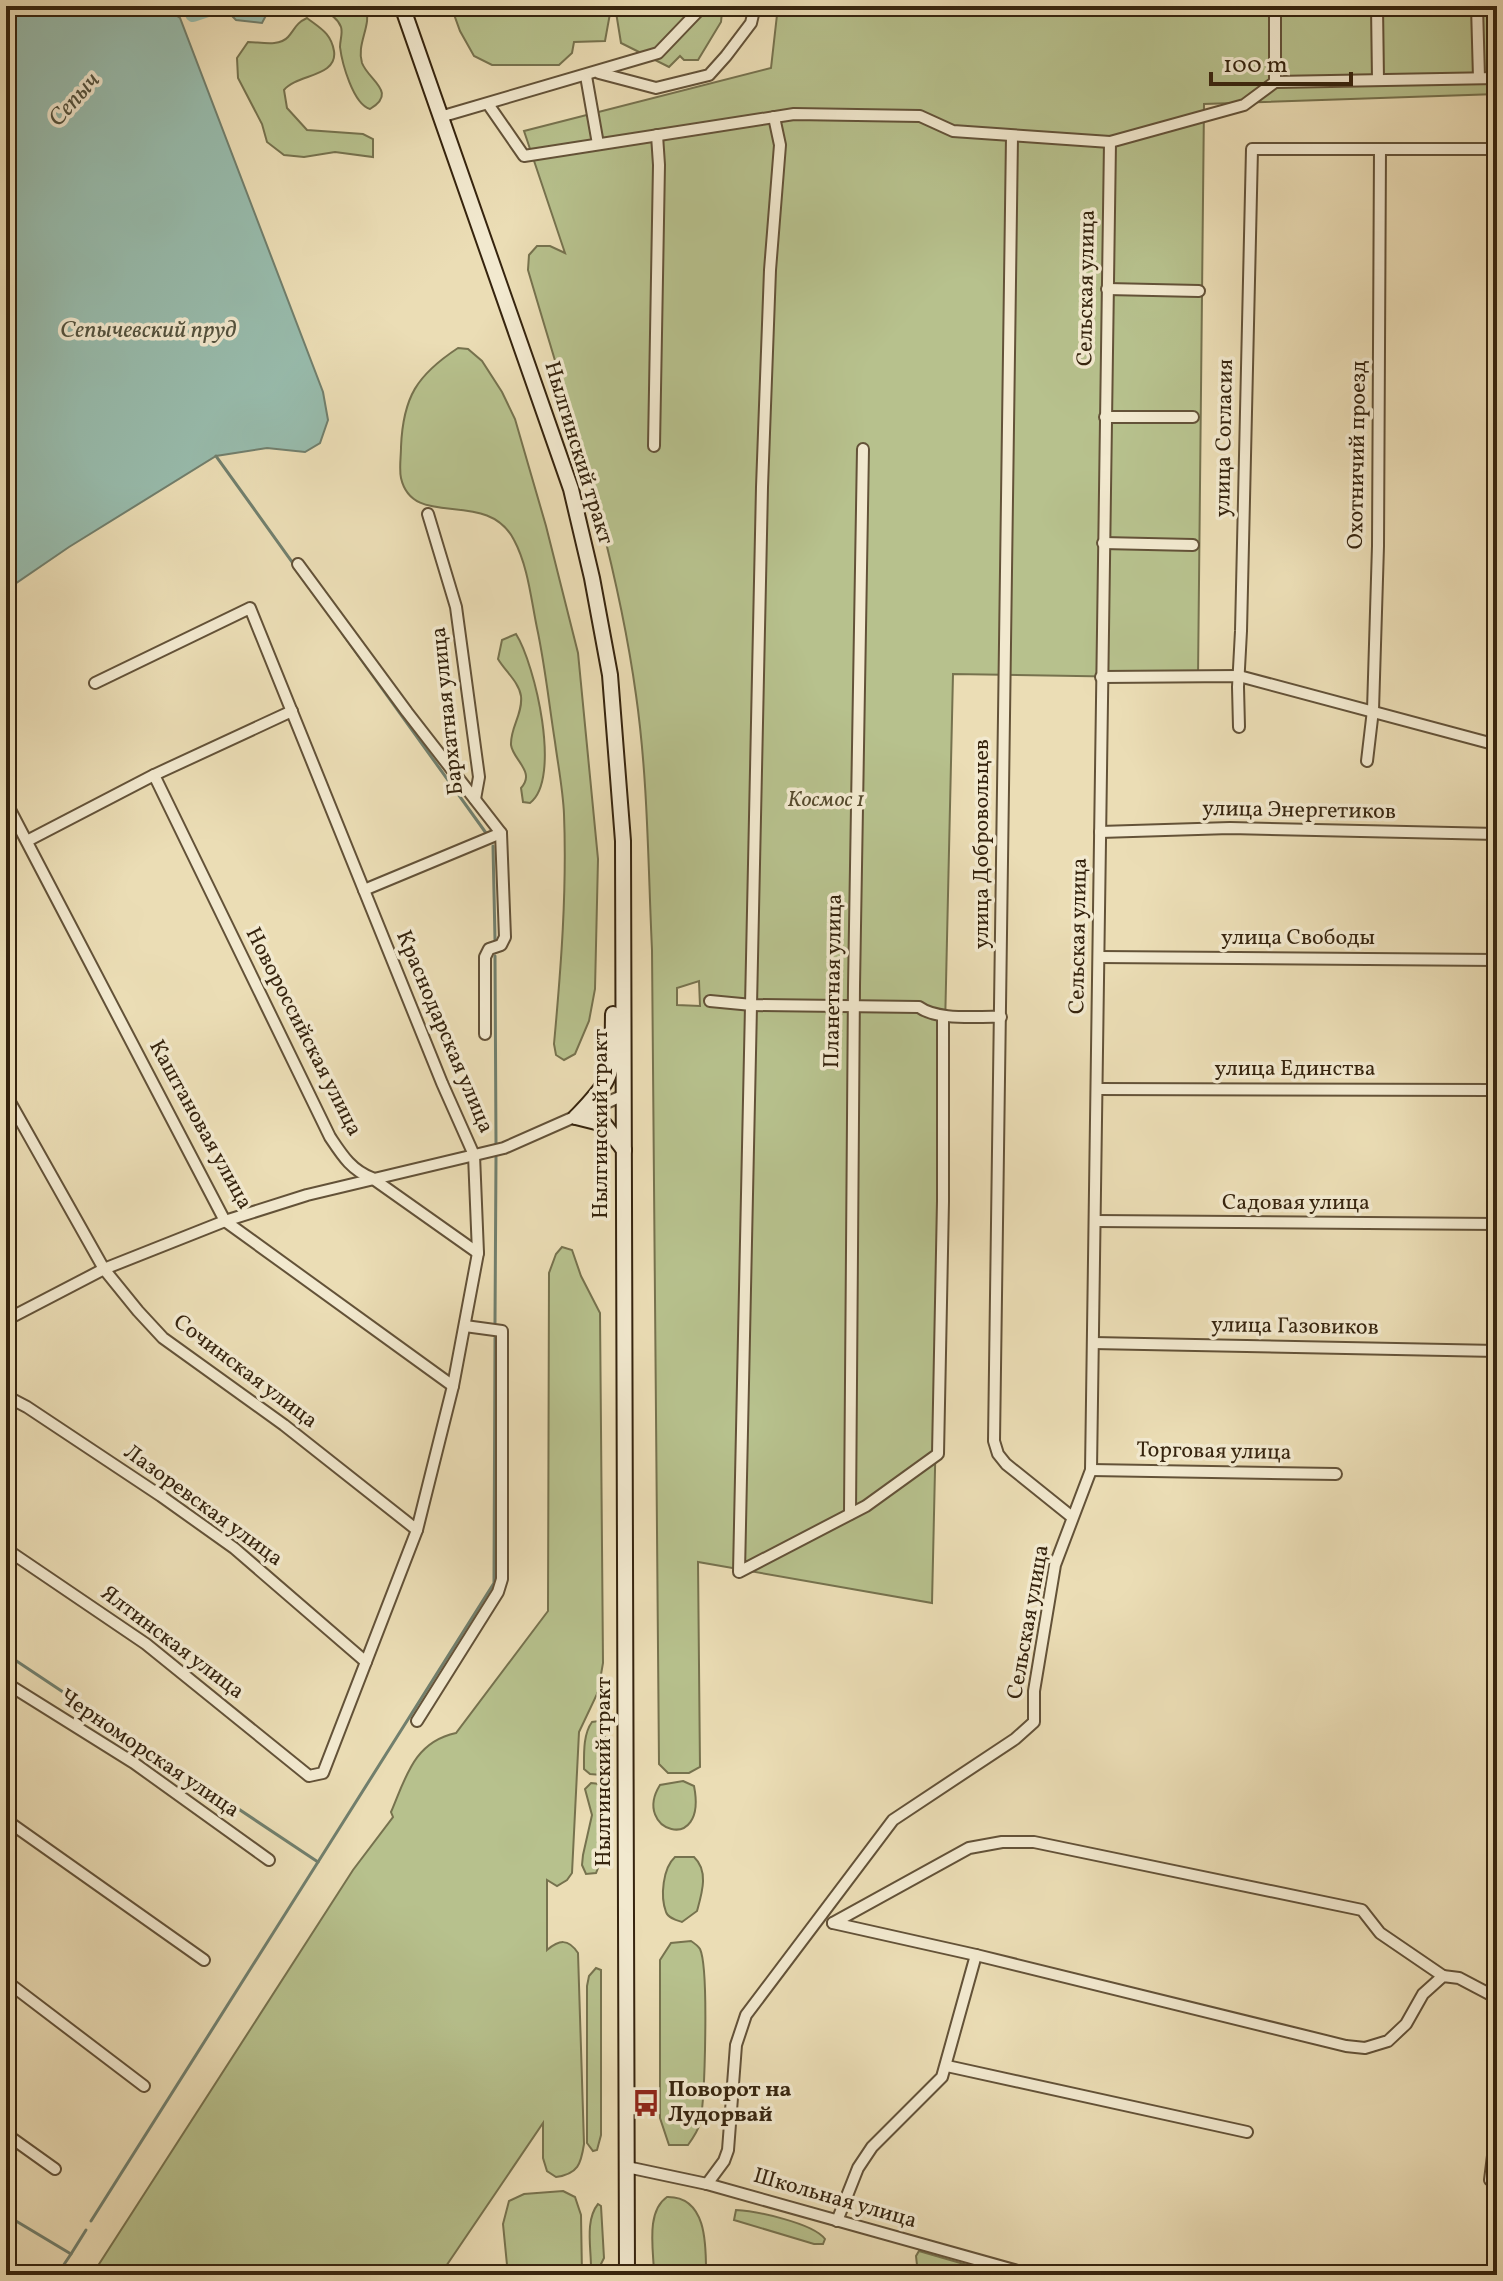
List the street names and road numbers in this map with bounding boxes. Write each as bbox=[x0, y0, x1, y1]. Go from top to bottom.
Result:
street label: Сельская улица bbox=[1070, 209, 1104, 366]
street label: Нылгинский тракт bbox=[535, 358, 621, 548]
street label: улица Согласия bbox=[1208, 359, 1242, 517]
street label: Охотничий проезд bbox=[1341, 360, 1375, 550]
street label: Бархатная улица bbox=[424, 625, 472, 797]
street label: улица Добровольцев bbox=[967, 739, 998, 949]
street label: улица Энергетиков bbox=[1202, 794, 1396, 828]
street label: Сельская улица bbox=[1062, 857, 1096, 1014]
street label: Планетная улица bbox=[817, 893, 851, 1069]
street label: Новороссийская улица bbox=[237, 922, 369, 1142]
street label: улица Свободы bbox=[1221, 923, 1375, 954]
street label: Краснодарская улица bbox=[387, 926, 501, 1138]
street label: Нылгинский тракт bbox=[586, 1029, 617, 1219]
street label: Каштановая улица bbox=[140, 1035, 260, 1216]
street label: улица Единства bbox=[1214, 1054, 1376, 1085]
street label: Садовая улица bbox=[1222, 1188, 1370, 1219]
street label: Сочинская улица bbox=[166, 1307, 324, 1437]
street label: улица Газовиков bbox=[1211, 1310, 1379, 1344]
street label: Торговая улица bbox=[1136, 1435, 1292, 1469]
street label: Лазоревская улица bbox=[117, 1438, 289, 1574]
street label: Сельская улица bbox=[1000, 1542, 1058, 1702]
street label: Ялтинская улица bbox=[94, 1579, 250, 1707]
street label: Нылгинский тракт bbox=[589, 1677, 620, 1867]
street label: Черноморская улица bbox=[53, 1682, 245, 1826]
street label: Школьная улица bbox=[750, 2161, 920, 2237]

